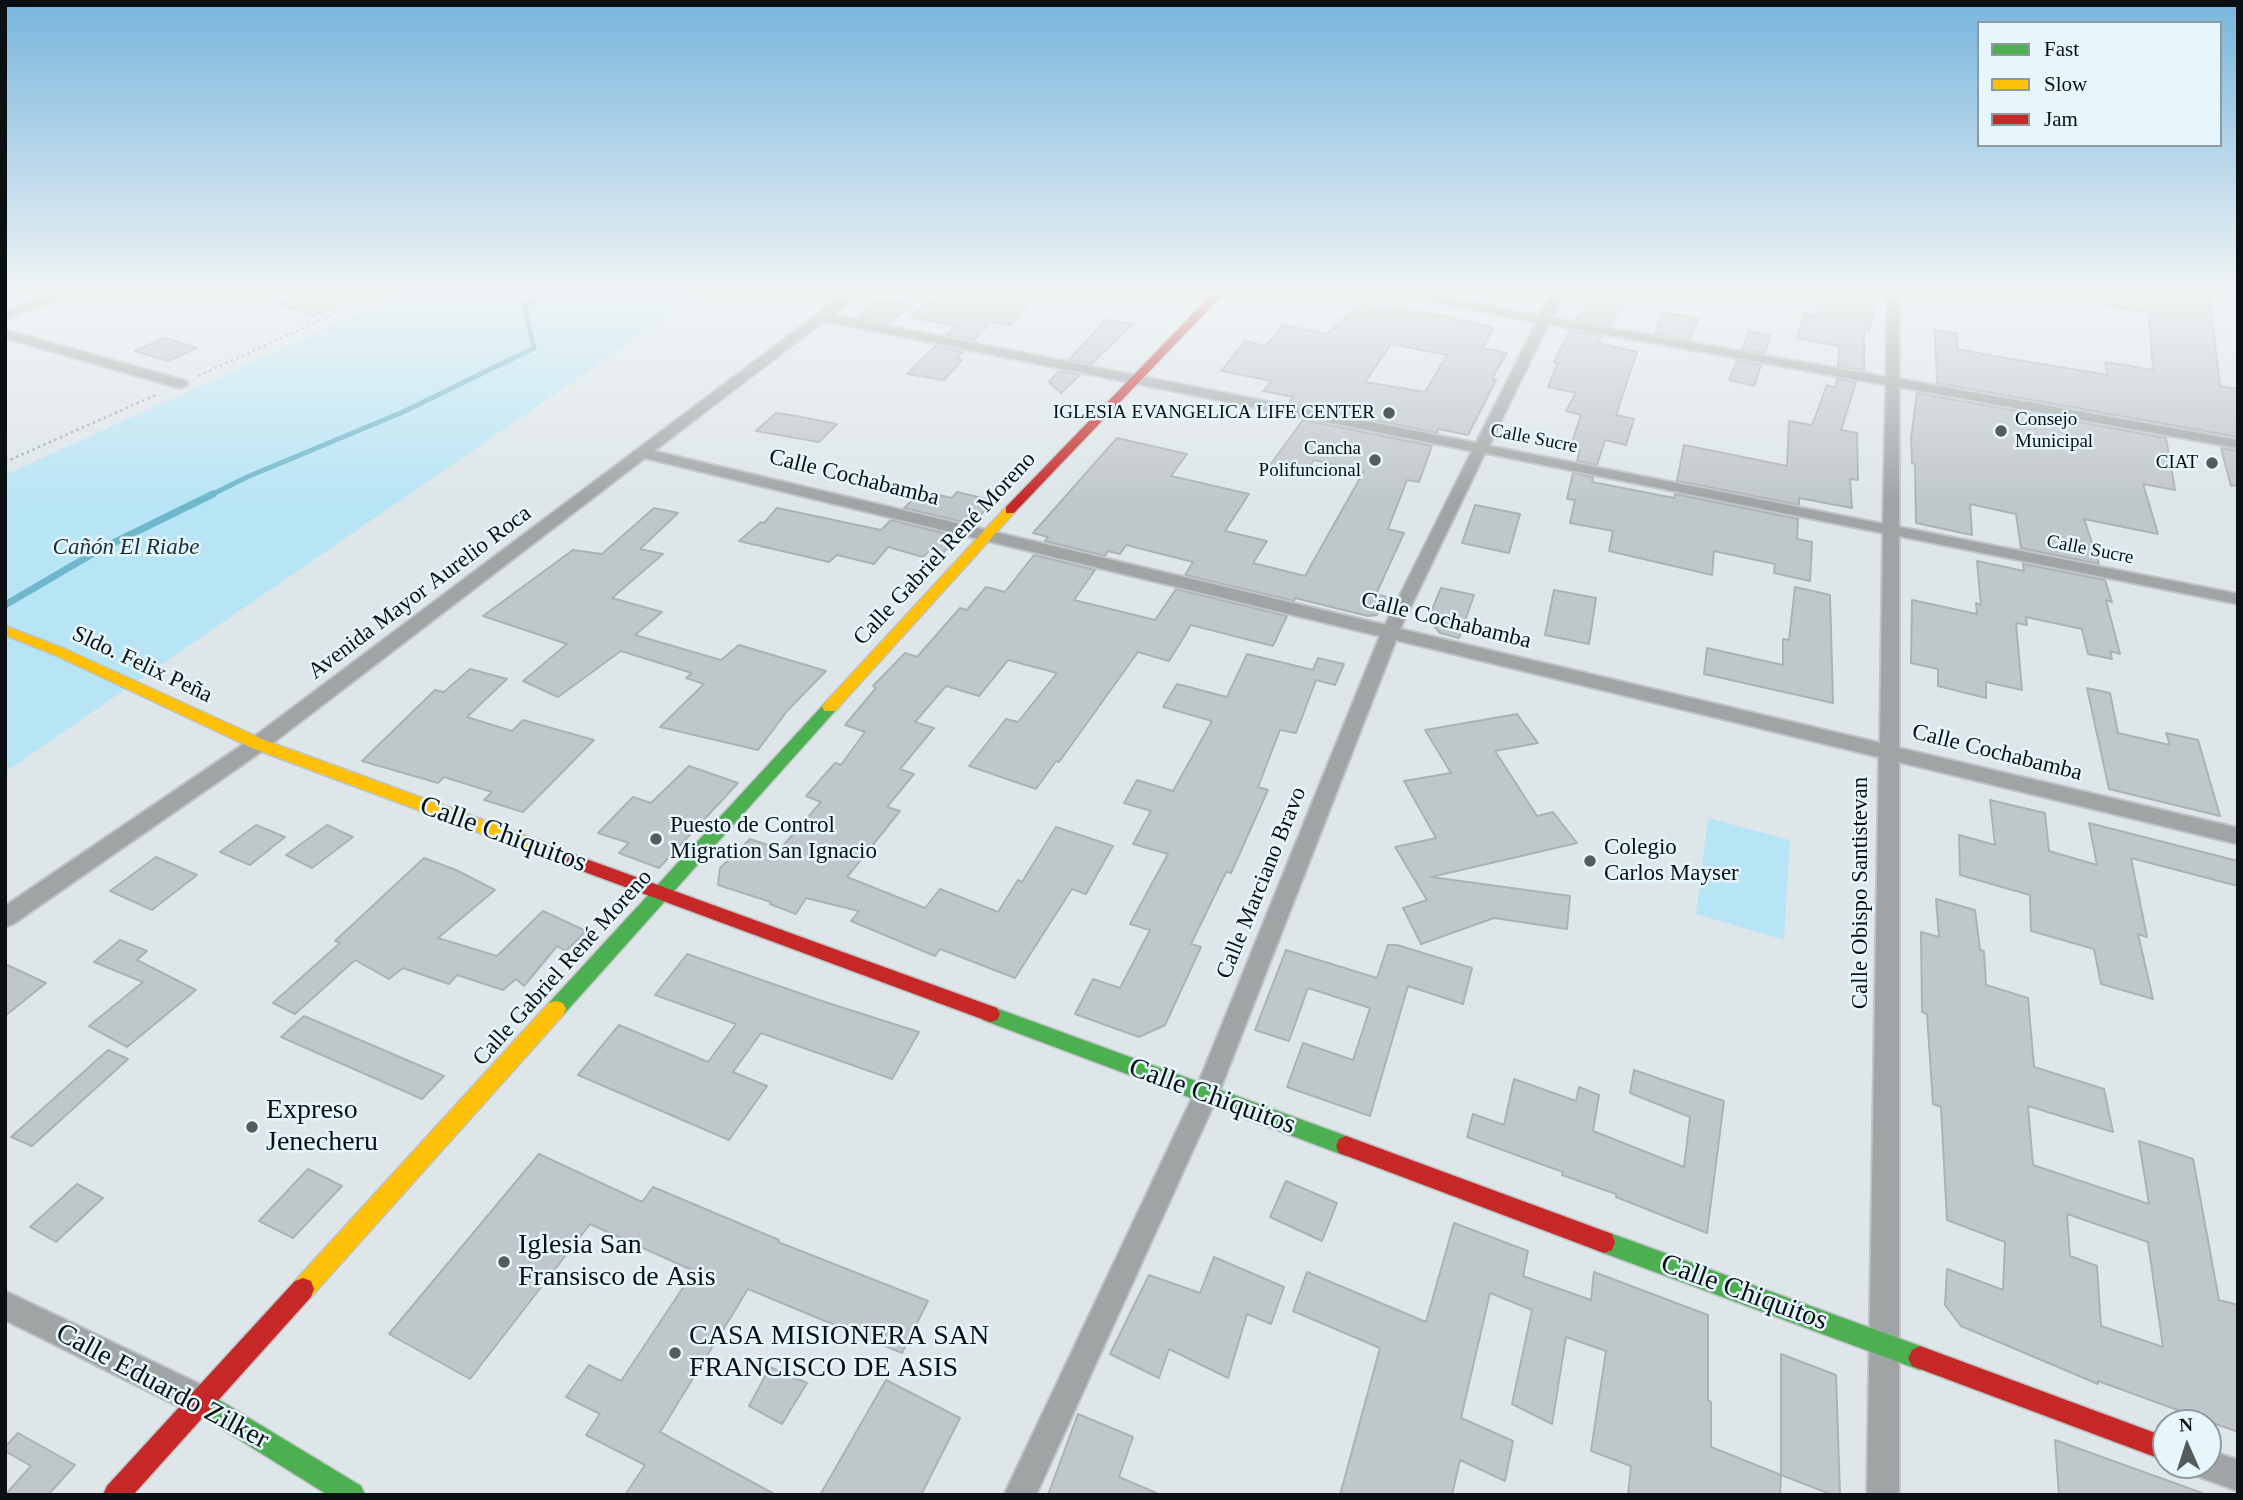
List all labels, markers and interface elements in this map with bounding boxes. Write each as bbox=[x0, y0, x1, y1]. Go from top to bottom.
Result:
legend bbox=[1977, 21, 2222, 147]
text: Fast bbox=[2044, 37, 2079, 61]
text: Slow bbox=[2044, 72, 2087, 96]
text: Jam bbox=[2044, 107, 2078, 131]
place label: IGLESIA EVANGELICA LIFE CENTER bbox=[1053, 402, 1375, 424]
marker: IGLESIA EVANGELICA LIFE CENTER bbox=[1381, 405, 1397, 421]
place label: Consejo Municipal bbox=[2015, 409, 2093, 453]
street label: Calle Sucre bbox=[1489, 419, 1579, 459]
marker: Consejo Municipal bbox=[1993, 423, 2009, 439]
place label: Cancha Polifuncional bbox=[1259, 438, 1361, 482]
street label: Calle Cochabamba bbox=[766, 444, 942, 512]
street label: Calle Gabriel René Moreno bbox=[848, 446, 1042, 652]
marker: Cancha Polifuncional bbox=[1367, 452, 1383, 468]
place label: CIAT bbox=[2156, 452, 2198, 474]
marker: CIAT bbox=[2204, 455, 2220, 471]
street label: Avenida Mayor Aurelio Roca bbox=[303, 500, 537, 686]
street label: Calle Sucre bbox=[2045, 530, 2135, 570]
park label: Cañón El Riabe bbox=[53, 534, 199, 562]
street label: Calle Cochabamba bbox=[1358, 587, 1534, 655]
street label: Sldo. Felix Peña bbox=[68, 620, 216, 710]
street label: Calle Cochabamba bbox=[1909, 719, 2085, 787]
street label: Calle Obispo Santistevan bbox=[1847, 777, 1875, 1009]
street label: Calle Marciano Bravo bbox=[1211, 783, 1313, 983]
street label: Calle Chiquitos bbox=[415, 789, 591, 881]
place label: Puesto de Control Migration San Ignacio bbox=[670, 812, 877, 866]
marker: Puesto de Control Migration San Ignacio bbox=[648, 831, 664, 847]
place label: Colegio Carlos Mayser bbox=[1604, 834, 1739, 888]
marker: Colegio Carlos Mayser bbox=[1582, 853, 1598, 869]
street label: Calle Gabriel René Moreno bbox=[467, 864, 659, 1072]
street label: Calle Chiquitos bbox=[1124, 1051, 1300, 1143]
place label: Expreso Jenecheru bbox=[266, 1094, 378, 1160]
marker: Expreso Jenecheru bbox=[244, 1119, 260, 1135]
place label: Iglesia San Fransisco de Asis bbox=[518, 1229, 716, 1295]
street label: Calle Chiquitos bbox=[1656, 1247, 1832, 1339]
marker: Iglesia San Fransisco de Asis bbox=[496, 1254, 512, 1270]
street label: Calle Eduardo Zilker bbox=[50, 1317, 274, 1457]
place label: CASA MISIONERA SAN FRANCISCO DE ASIS bbox=[689, 1320, 989, 1386]
marker: CASA MISIONERA SAN FRANCISCO DE ASIS bbox=[667, 1345, 683, 1361]
north arrow bbox=[2152, 1409, 2222, 1479]
text: N bbox=[2179, 1414, 2193, 1435]

